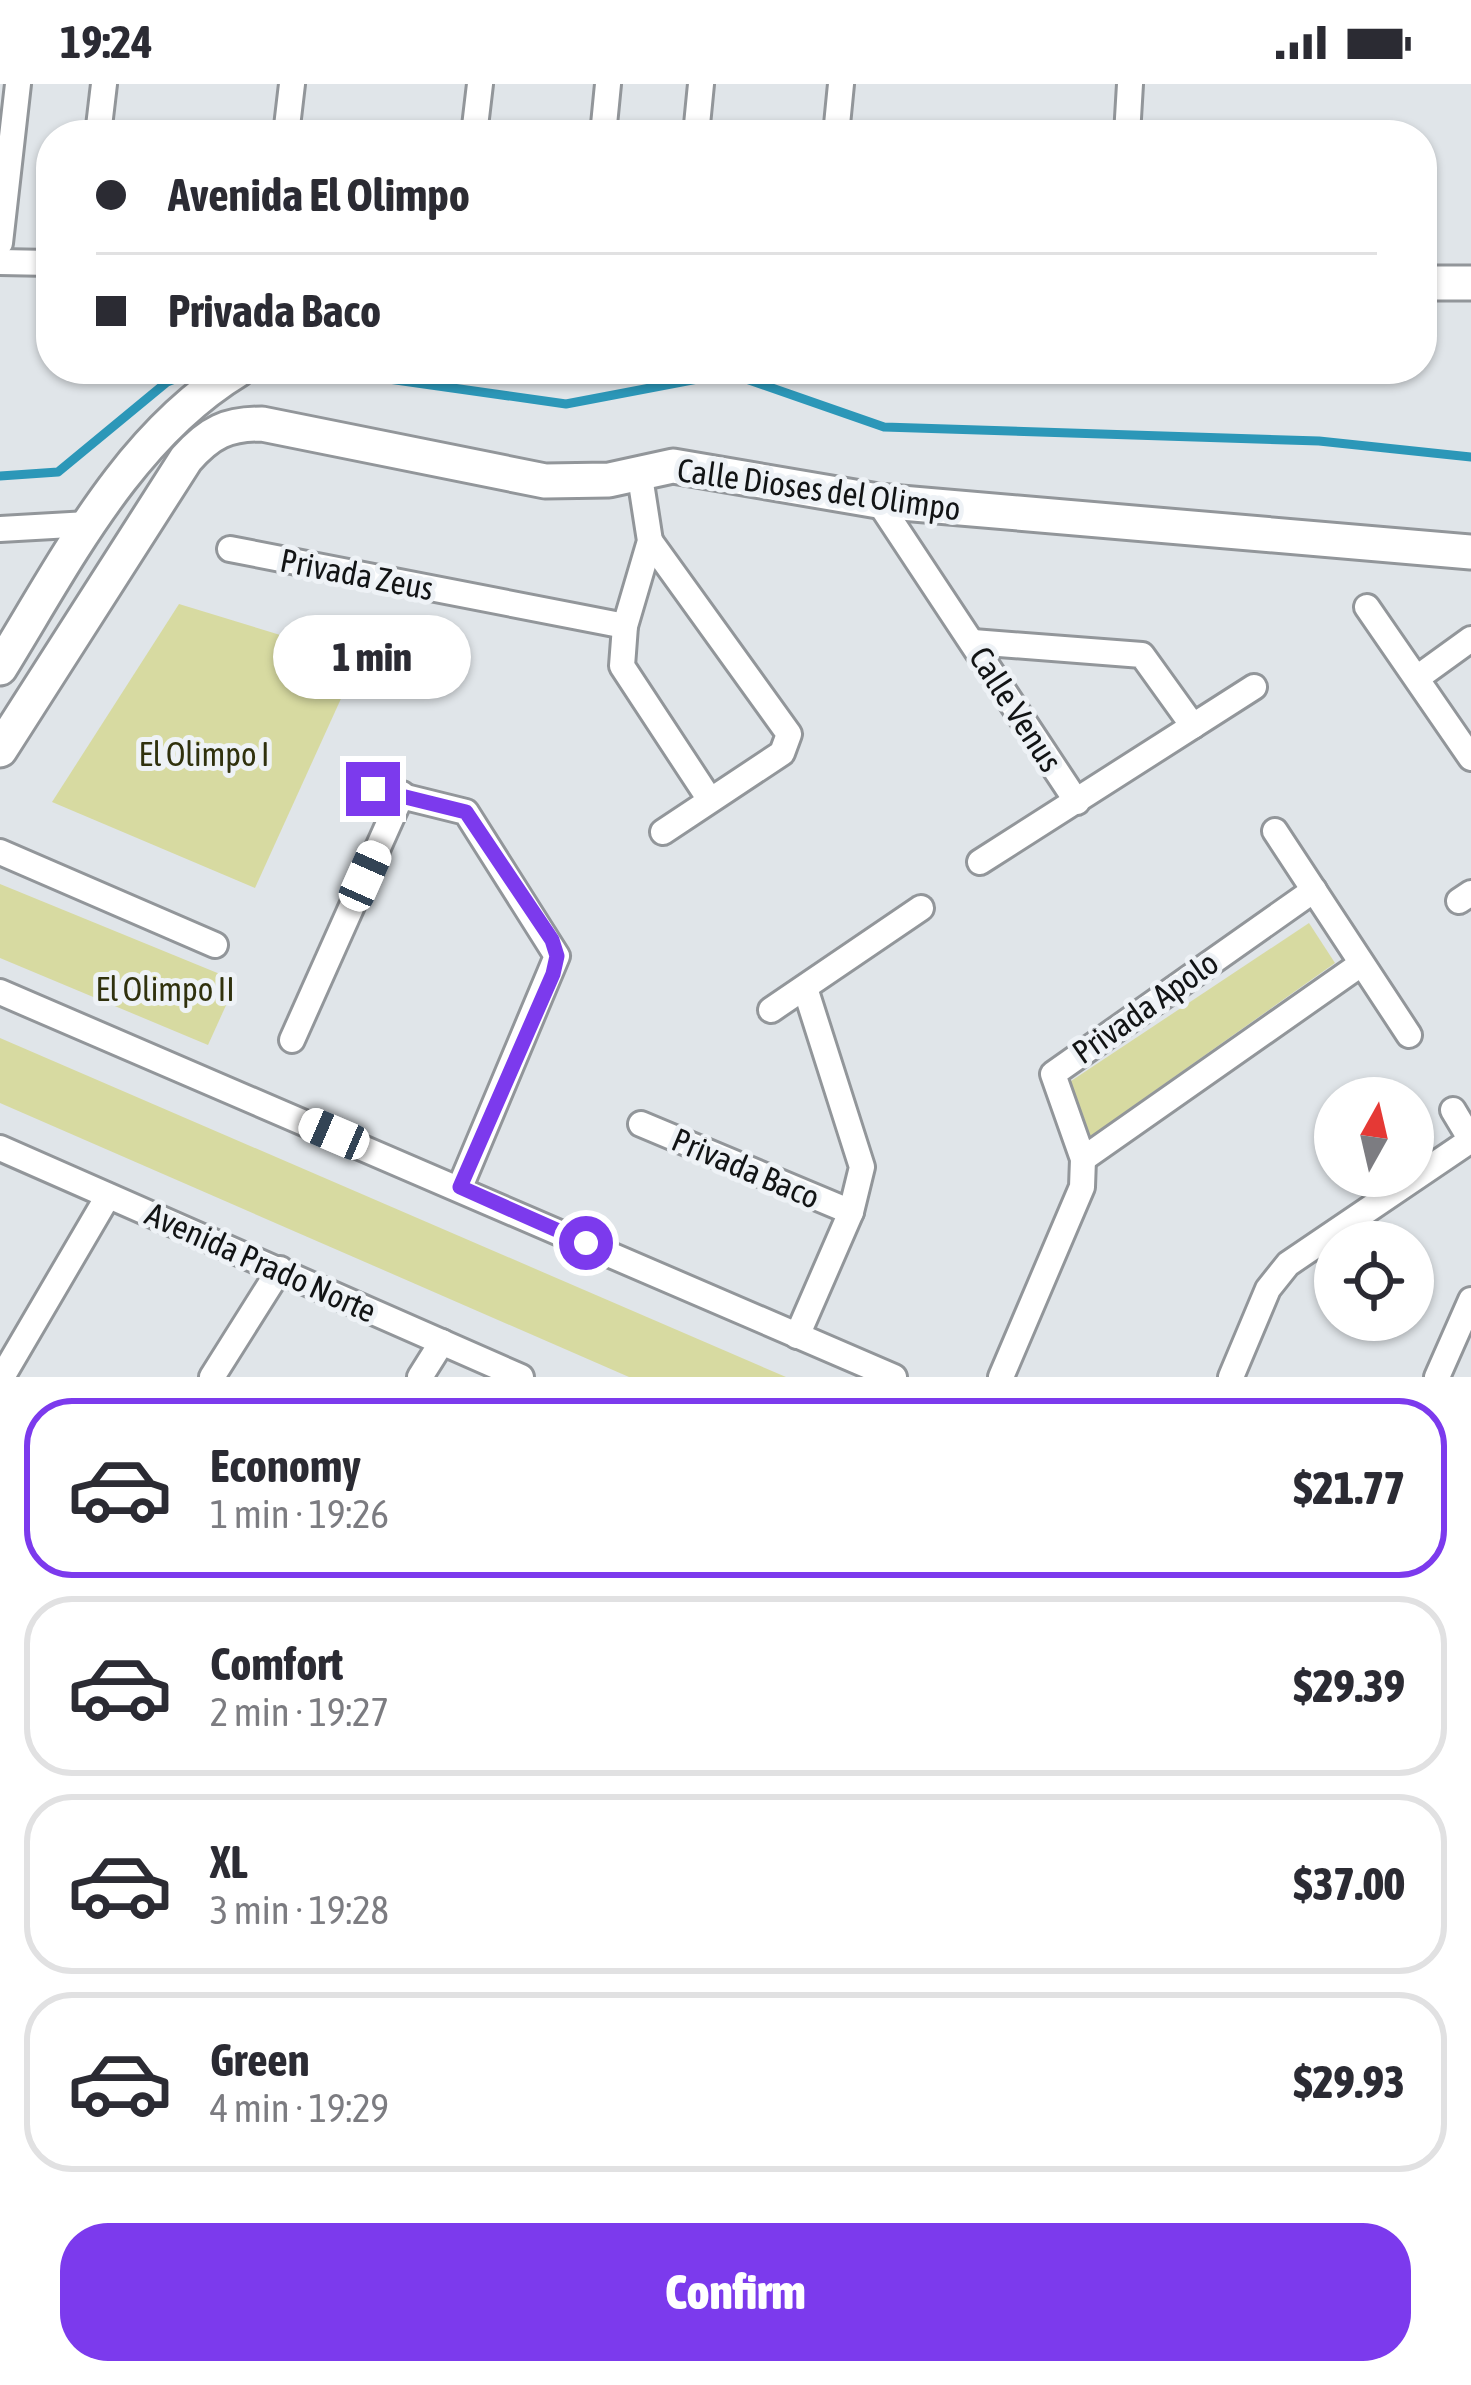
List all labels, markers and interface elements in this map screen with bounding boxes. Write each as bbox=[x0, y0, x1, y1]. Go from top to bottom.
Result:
text: 19:24 bbox=[60, 16, 153, 68]
text: Avenida El Olimpo bbox=[168, 169, 470, 221]
text: Privada Baco bbox=[168, 285, 381, 337]
street label: Calle Dioses del Olimpo bbox=[675, 450, 963, 528]
street label: Privada Zeus bbox=[277, 541, 437, 607]
callout: 1 min bbox=[274, 615, 472, 699]
text: 1 min bbox=[332, 635, 412, 679]
street label: Calle Venus bbox=[962, 640, 1070, 778]
park label: El Olimpo I bbox=[139, 735, 269, 773]
route end bbox=[346, 762, 400, 816]
car bbox=[334, 836, 396, 916]
street label: Privada Apolo bbox=[1065, 943, 1225, 1071]
park label: El Olimpo II bbox=[95, 970, 235, 1008]
north arrow bbox=[1314, 1077, 1434, 1197]
map controls bbox=[1314, 1077, 1434, 1341]
car bbox=[294, 1103, 374, 1165]
street label: Privada Baco bbox=[667, 1120, 825, 1216]
street label: Avenida Prado Norte bbox=[140, 1194, 382, 1330]
route start bbox=[559, 1216, 613, 1270]
button: locate bbox=[1314, 1221, 1434, 1341]
icon: car bbox=[66, 1434, 174, 1542]
text: Economy bbox=[210, 1440, 361, 1492]
text: $21.77 bbox=[1293, 1462, 1405, 1514]
text: 1 min · 19:26 bbox=[210, 1492, 389, 1536]
icon: car bbox=[66, 1632, 174, 1740]
text: Comfort bbox=[210, 1638, 343, 1690]
text: $29.39 bbox=[1293, 1660, 1405, 1712]
text: 2 min · 19:27 bbox=[210, 1690, 389, 1734]
icon: car bbox=[66, 1830, 174, 1938]
text: XL bbox=[210, 1836, 248, 1888]
text: $37.00 bbox=[1293, 1858, 1405, 1910]
text: 3 min · 19:28 bbox=[210, 1888, 389, 1932]
icon: car bbox=[66, 2028, 174, 2136]
text: Green bbox=[210, 2034, 310, 2086]
text: $29.93 bbox=[1293, 2056, 1405, 2108]
text: 4 min · 19:29 bbox=[210, 2086, 389, 2130]
button: Confirm bbox=[60, 2223, 1411, 2361]

